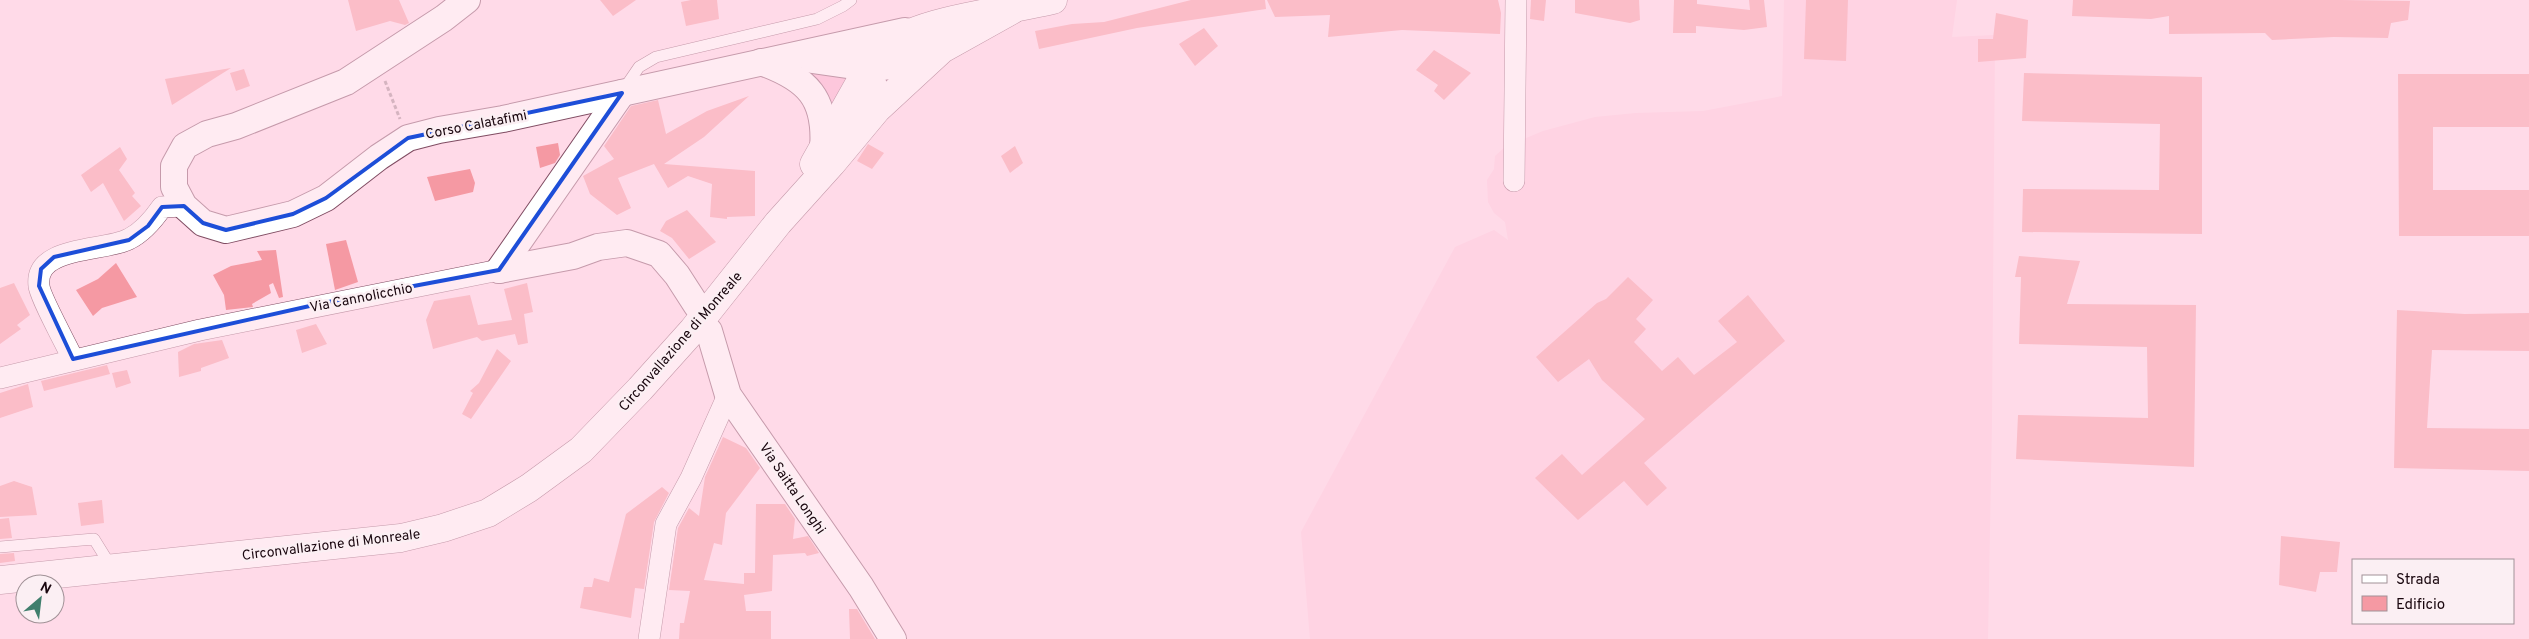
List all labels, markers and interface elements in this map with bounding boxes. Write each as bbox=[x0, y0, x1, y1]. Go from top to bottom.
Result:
street label: Corso Calatafimi bbox=[424, 107, 529, 144]
street label: Circonvallazione di Monreale bbox=[616, 269, 746, 415]
street label: Via Cannolicchio bbox=[308, 280, 414, 317]
street label: Via Saitta Longhi bbox=[755, 440, 829, 538]
street label: Circonvallazione di Monreale bbox=[241, 526, 421, 565]
legend bbox=[2352, 559, 2514, 624]
text: Strada bbox=[2396, 571, 2440, 590]
north arrow bbox=[15, 574, 65, 624]
text: N bbox=[37, 579, 54, 599]
text: Edificio bbox=[2396, 596, 2445, 615]

